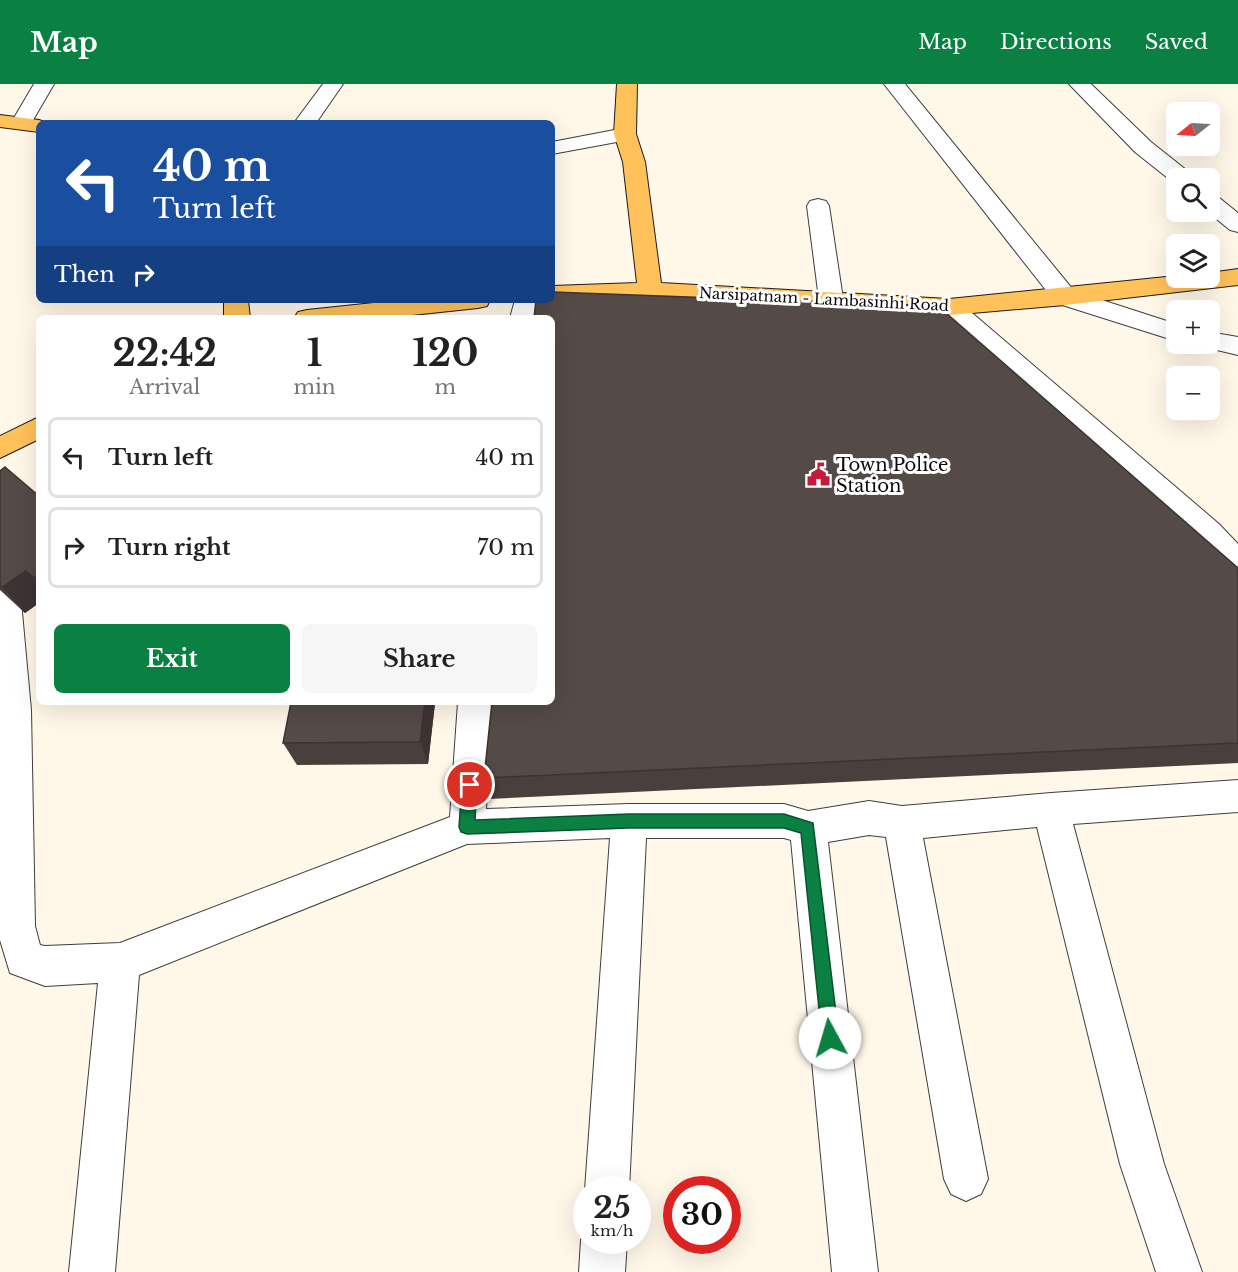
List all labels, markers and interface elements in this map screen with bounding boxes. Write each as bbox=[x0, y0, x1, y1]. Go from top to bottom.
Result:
text: Map bbox=[30, 25, 98, 60]
text: Map bbox=[918, 29, 967, 55]
text: Directions bbox=[1000, 29, 1112, 55]
text: Saved bbox=[1145, 29, 1208, 55]
north arrow bbox=[1166, 102, 1220, 156]
map controls bbox=[1166, 102, 1220, 420]
text: 40 m bbox=[153, 140, 270, 192]
icon: left bbox=[54, 144, 132, 222]
button: search bbox=[1166, 168, 1220, 222]
text: Turn left bbox=[153, 192, 276, 225]
button: layers bbox=[1166, 234, 1220, 288]
icon: right bbox=[127, 258, 160, 291]
text: Then bbox=[54, 261, 115, 288]
street label: Narsipatnam - Lambasinhi Road bbox=[699, 283, 949, 315]
button: + bbox=[1166, 300, 1220, 354]
text: 22:42 bbox=[113, 331, 217, 376]
text: 1 bbox=[307, 331, 322, 376]
text: 120 bbox=[412, 331, 478, 376]
button: − bbox=[1166, 366, 1220, 420]
text: Arrival bbox=[129, 375, 200, 399]
text: min bbox=[294, 375, 336, 399]
text: m bbox=[435, 375, 456, 399]
icon: left bbox=[57, 441, 90, 474]
text: Turn left bbox=[108, 444, 213, 471]
text: 40 m bbox=[476, 444, 534, 471]
place label: Town Police Station bbox=[836, 454, 948, 497]
public building icon: Town Police Station bbox=[805, 462, 831, 488]
icon: right bbox=[57, 531, 90, 564]
text: Turn right bbox=[108, 534, 230, 561]
text: 70 m bbox=[477, 534, 534, 561]
button: Exit bbox=[54, 624, 290, 693]
button: Share bbox=[302, 624, 537, 693]
pin bbox=[444, 759, 495, 810]
icon: arrive bbox=[453, 768, 486, 801]
position arrow bbox=[798, 1006, 862, 1070]
speed limit sign: 30 bbox=[663, 1176, 741, 1254]
text: 25 bbox=[593, 1189, 631, 1226]
text: km/h bbox=[591, 1221, 633, 1240]

